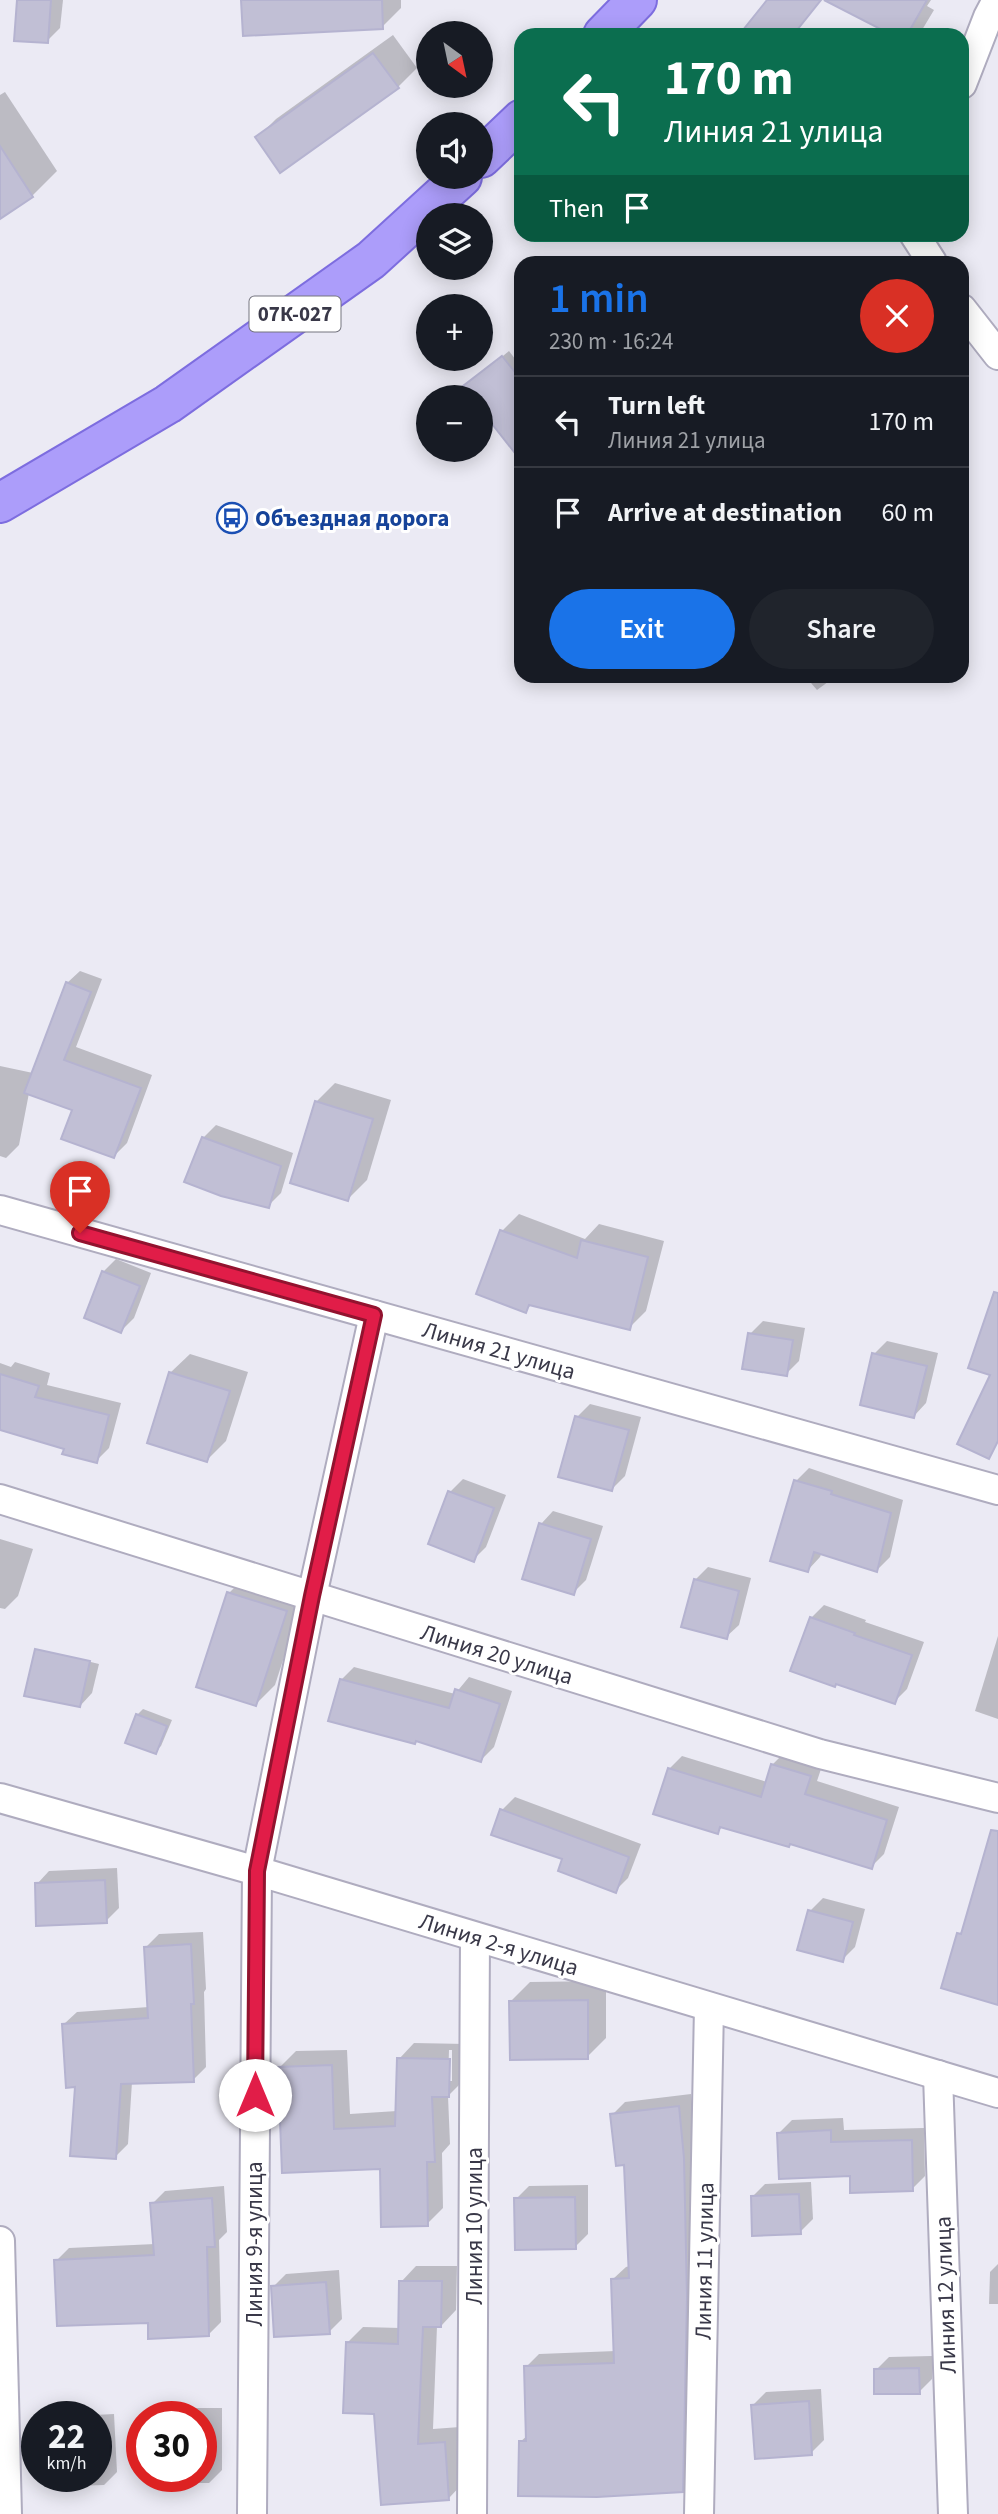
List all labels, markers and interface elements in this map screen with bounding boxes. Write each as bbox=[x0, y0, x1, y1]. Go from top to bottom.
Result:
north arrow bbox=[416, 21, 494, 98]
map controls bbox=[416, 21, 493, 462]
text: 170 m bbox=[664, 44, 793, 114]
icon: left bbox=[549, 56, 640, 147]
text: Линия 21 улица bbox=[664, 109, 883, 155]
button: sound bbox=[416, 112, 493, 189]
icon: arrive bbox=[618, 189, 656, 227]
text: Then bbox=[549, 190, 604, 227]
button: layers bbox=[416, 203, 493, 280]
text: 1 min bbox=[549, 269, 649, 329]
button: close bbox=[860, 279, 934, 353]
button: + bbox=[416, 294, 493, 371]
road number: 07К-027 bbox=[250, 296, 340, 332]
text: 230 m · 16:24 bbox=[549, 325, 673, 358]
button: − bbox=[416, 385, 493, 462]
text: Turn left bbox=[608, 387, 705, 424]
icon: left bbox=[549, 403, 587, 441]
text: 170 m bbox=[868, 403, 934, 440]
text: Линия 21 улица bbox=[608, 424, 766, 457]
icon: arrive bbox=[549, 494, 587, 532]
text: Arrive at destination bbox=[608, 494, 842, 531]
text: 60 m bbox=[881, 494, 934, 531]
bus stop icon: Объездная дорога bbox=[215, 501, 249, 535]
place label: Объездная дорога bbox=[255, 502, 449, 535]
button: Exit bbox=[549, 589, 735, 669]
button: Share bbox=[749, 589, 934, 669]
pin bbox=[50, 1161, 110, 1233]
icon: arrive bbox=[61, 1172, 99, 1210]
street label: Линия 21 улица bbox=[419, 1313, 579, 1388]
street label: Линия 20 улица bbox=[417, 1616, 577, 1693]
street label: Линия 2-я улица bbox=[415, 1905, 583, 1984]
position arrow bbox=[218, 2058, 292, 2132]
street label: Линия 10 улица bbox=[458, 2147, 491, 2305]
street label: Линия 9-я улица bbox=[238, 2162, 271, 2326]
street label: Линия 11 улица bbox=[687, 2182, 722, 2340]
street label: Линия 12 улица bbox=[926, 2216, 965, 2374]
speed limit sign: 30 bbox=[126, 2401, 217, 2492]
text: 22 bbox=[48, 2412, 85, 2462]
text: km/h bbox=[47, 2451, 86, 2476]

